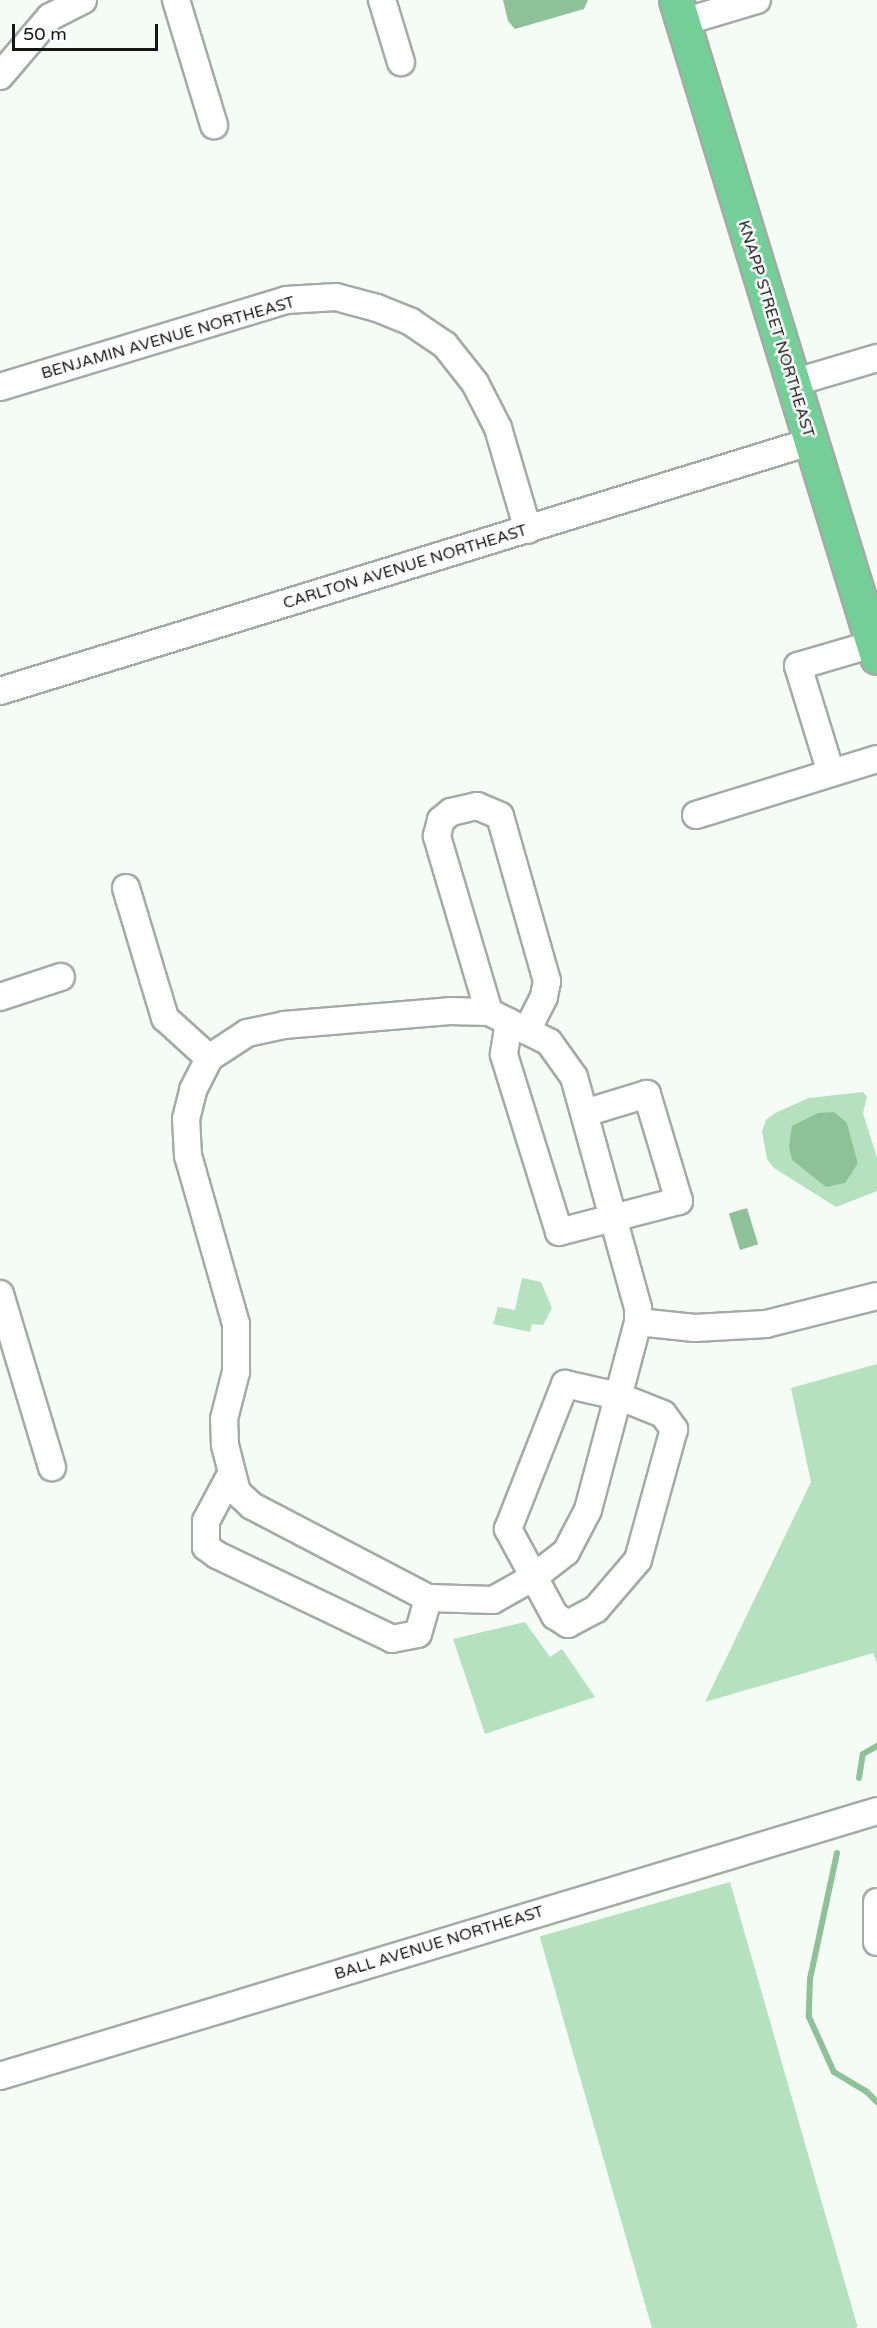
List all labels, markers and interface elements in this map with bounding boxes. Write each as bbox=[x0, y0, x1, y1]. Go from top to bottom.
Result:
scale bar bbox=[15, 12, 160, 50]
text: 50 m bbox=[23, 23, 67, 45]
street label: KNAPP STREET NORTHEAST bbox=[734, 218, 818, 440]
street label: BENJAMIN AVENUE NORTHEAST bbox=[39, 293, 297, 383]
street label: CARLTON AVENUE NORTHEAST bbox=[281, 521, 529, 613]
street label: BALL AVENUE NORTHEAST bbox=[332, 1902, 546, 1984]

